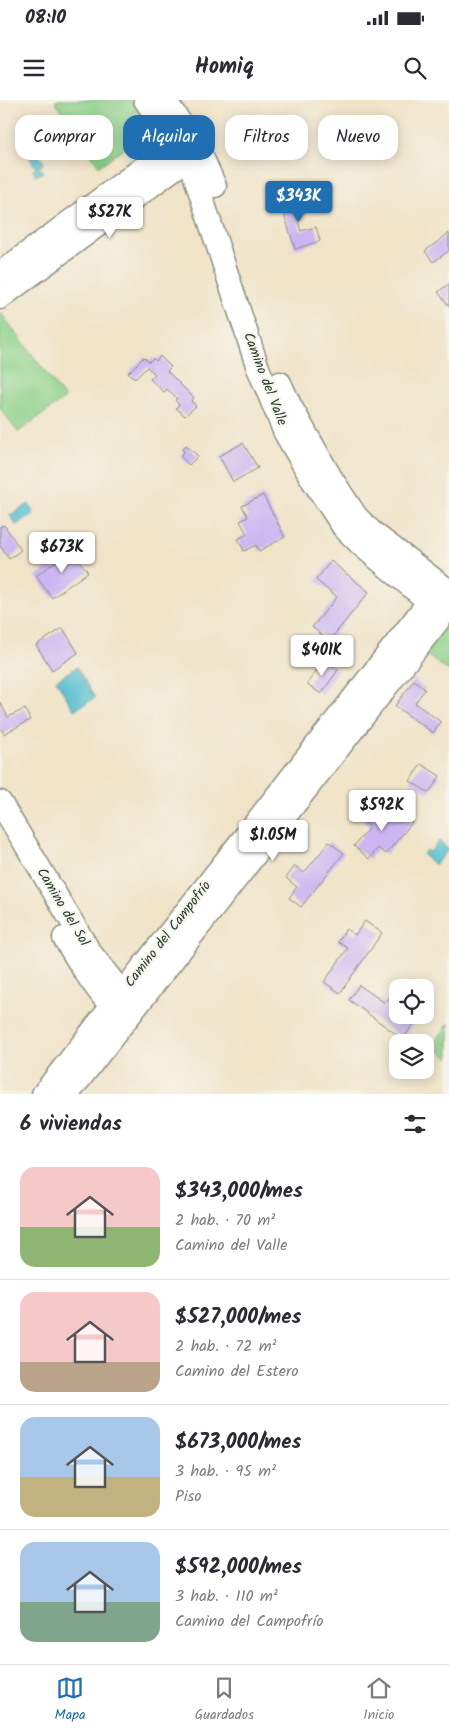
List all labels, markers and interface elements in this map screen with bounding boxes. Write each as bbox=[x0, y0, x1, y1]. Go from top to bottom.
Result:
text: 08:10 bbox=[25, 3, 66, 33]
text: Homiq bbox=[195, 50, 254, 85]
icon: menu bbox=[20, 54, 48, 82]
icon: search bbox=[401, 54, 429, 82]
chip: Comprar bbox=[15, 115, 113, 160]
chip: Alquilar bbox=[123, 115, 215, 160]
chip: Filtros bbox=[225, 115, 308, 160]
chip: Nuevo bbox=[318, 115, 398, 160]
pin: $343K bbox=[264, 180, 334, 223]
text: $343K bbox=[276, 184, 322, 209]
pin: $527K bbox=[75, 196, 145, 239]
text: $527K bbox=[88, 200, 132, 225]
street label: Camino del Valle bbox=[237, 329, 293, 429]
pin: $673K bbox=[27, 532, 97, 574]
text: $673K bbox=[40, 535, 84, 560]
pin: $401K bbox=[287, 634, 357, 677]
text: $401K bbox=[302, 638, 342, 663]
pin: $592K bbox=[347, 790, 417, 832]
text: $592K bbox=[360, 793, 404, 818]
pin: $1.05M bbox=[232, 820, 314, 862]
text: $1.05M bbox=[250, 823, 296, 848]
street label: Camino del Sol bbox=[31, 863, 95, 951]
street label: Camino del Campofrío bbox=[119, 876, 217, 992]
map controls bbox=[389, 979, 434, 1079]
button: locate bbox=[389, 979, 434, 1024]
button: layers bbox=[389, 1034, 434, 1079]
text: 6 viviendas bbox=[20, 1108, 122, 1141]
icon: filters bbox=[401, 1110, 429, 1138]
text: $343,000/mes bbox=[175, 1175, 303, 1208]
icon: home bbox=[60, 1187, 120, 1247]
text: 2 hab. · 70 m² bbox=[175, 1208, 275, 1233]
text: Camino del Valle bbox=[175, 1233, 287, 1258]
text: $527,000/mes bbox=[175, 1301, 301, 1334]
icon: home bbox=[60, 1312, 120, 1372]
text: 2 hab. · 72 m² bbox=[175, 1334, 276, 1359]
text: Camino del Estero bbox=[175, 1359, 298, 1384]
text: $673,000/mes bbox=[175, 1426, 301, 1459]
icon: home bbox=[60, 1437, 120, 1497]
text: 3 hab. · 95 m² bbox=[175, 1459, 276, 1484]
text: Piso bbox=[175, 1484, 202, 1509]
text: $592,000/mes bbox=[175, 1551, 302, 1584]
icon: home bbox=[60, 1562, 120, 1622]
text: 3 hab. · 110 m² bbox=[175, 1584, 278, 1609]
text: Camino del Campofrío bbox=[175, 1609, 323, 1634]
tab: Mapa bbox=[55, 1674, 85, 1726]
tab: Guardados bbox=[195, 1674, 254, 1726]
tab: Inicio bbox=[363, 1674, 394, 1726]

